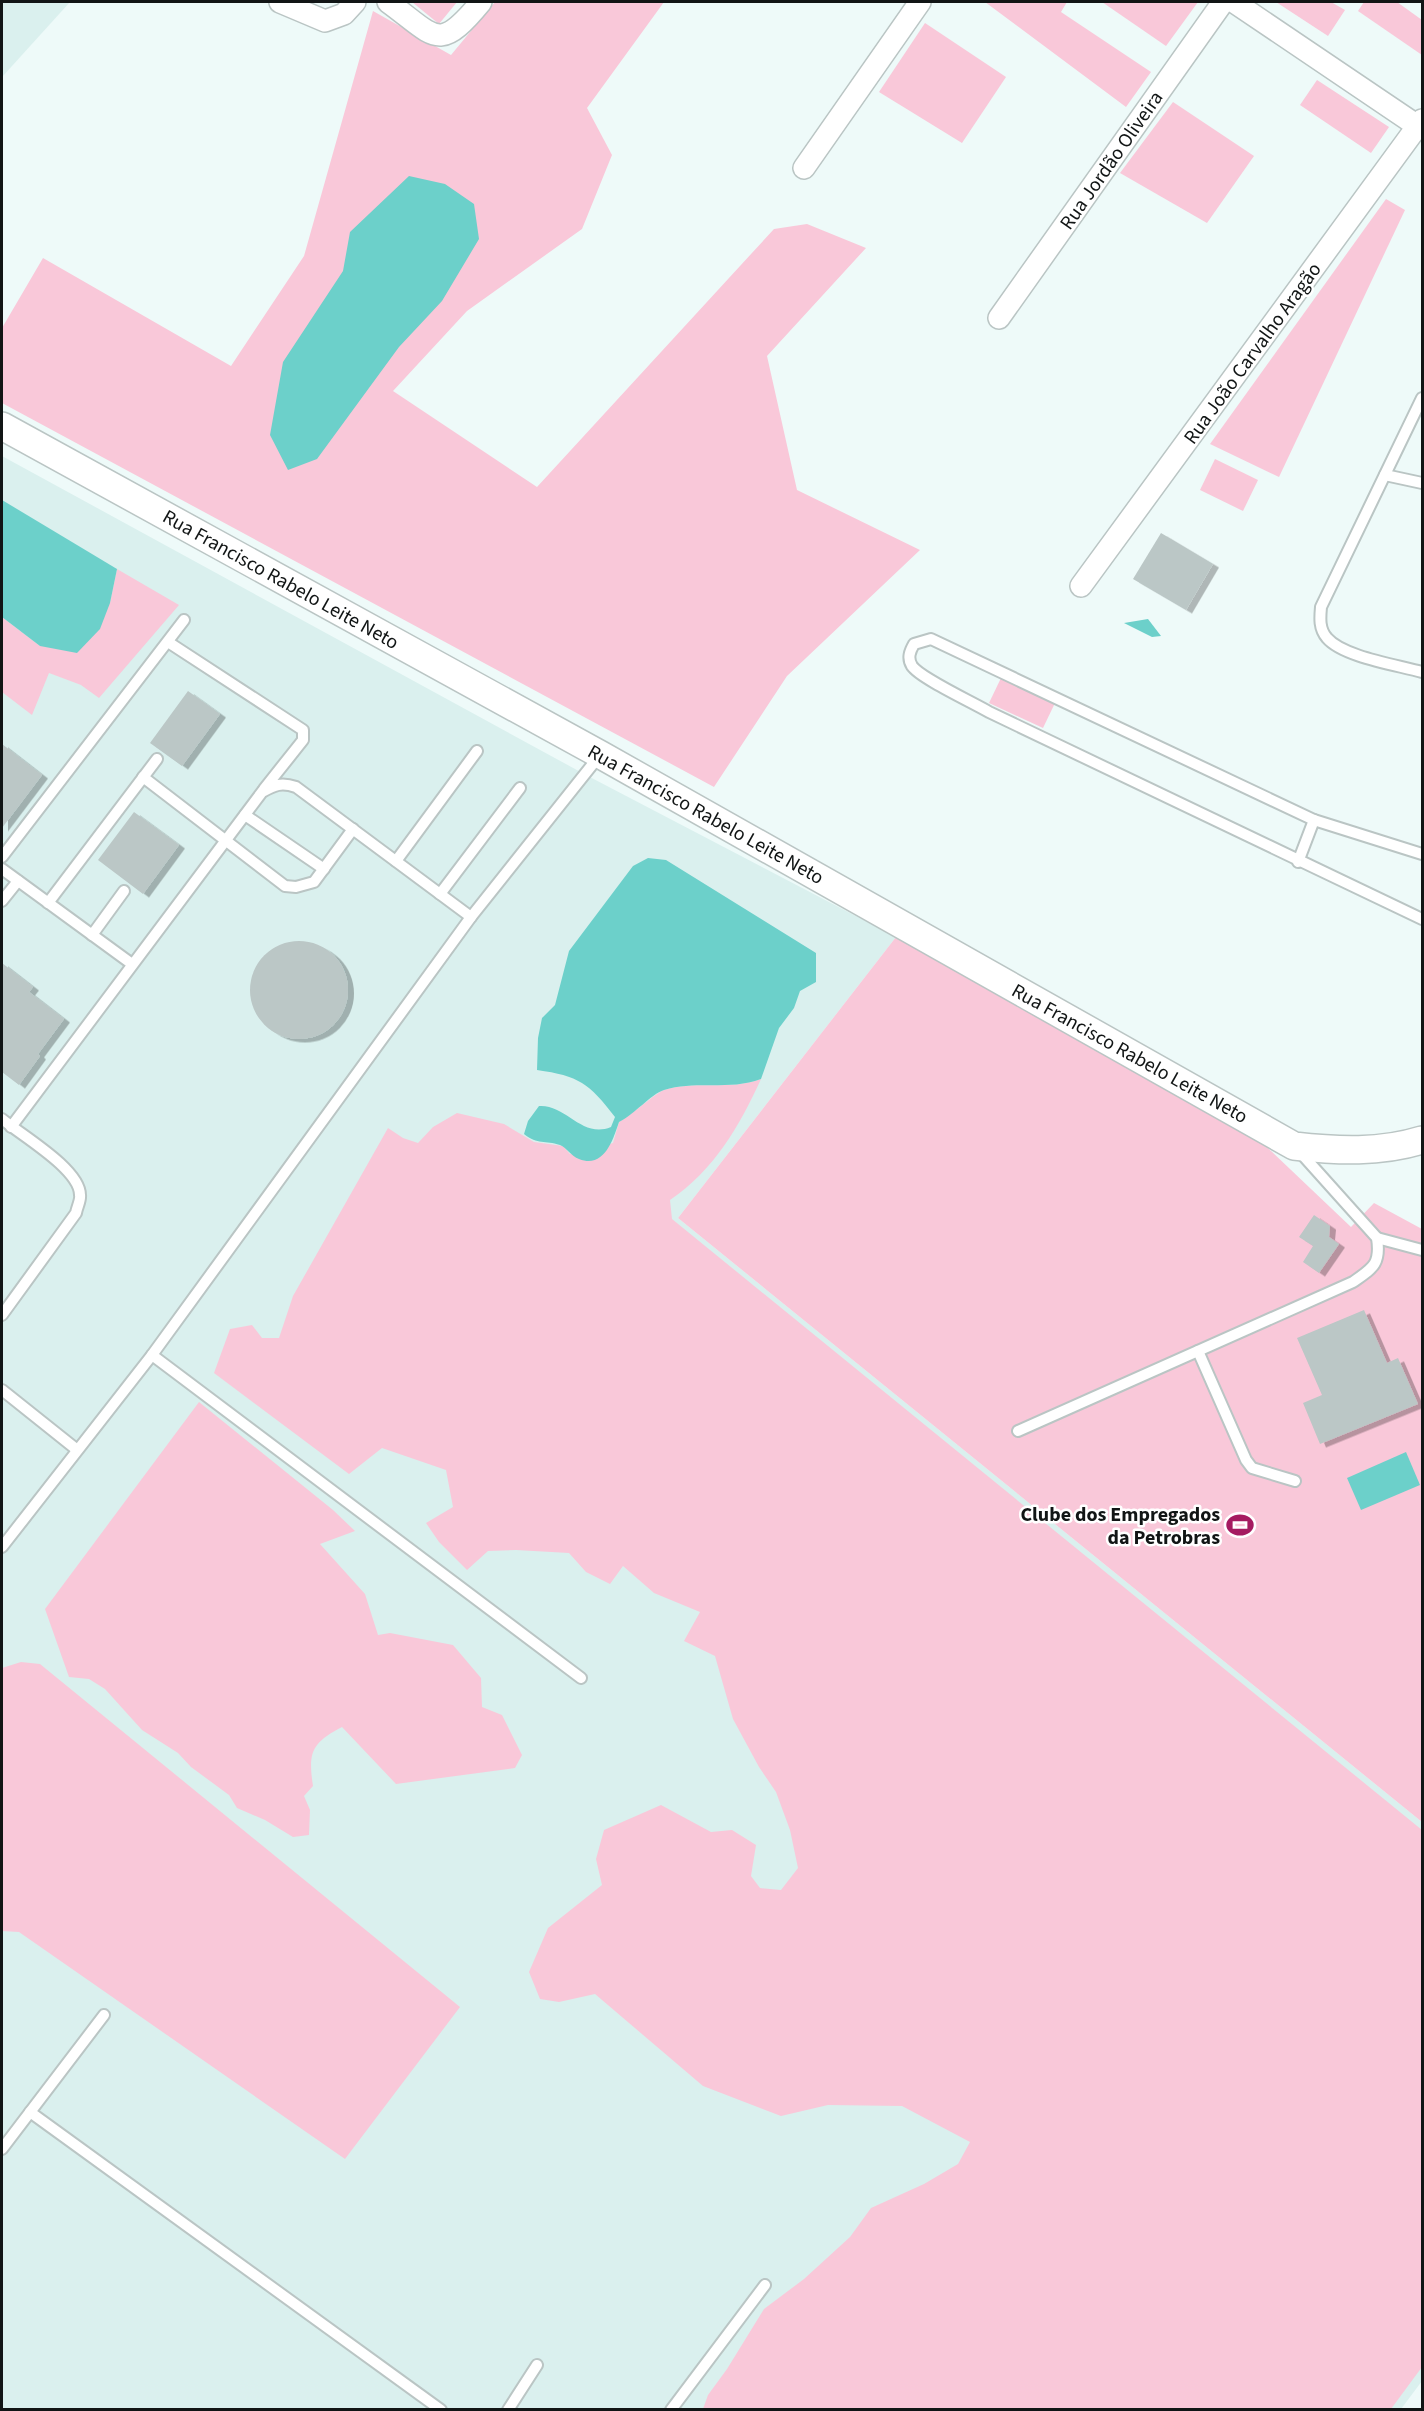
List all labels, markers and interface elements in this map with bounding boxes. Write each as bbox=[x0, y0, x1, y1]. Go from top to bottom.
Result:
street label: Rua Jordão Oliveira bbox=[1053, 86, 1170, 236]
street label: Rua João Carvalho Aragão bbox=[1177, 257, 1328, 450]
street label: Rua Francisco Rabelo Leite Neto bbox=[157, 503, 404, 657]
street label: Rua Francisco Rabelo Leite Neto bbox=[582, 738, 829, 892]
street label: Rua Francisco Rabelo Leite Neto bbox=[1006, 977, 1253, 1131]
place label: Clube dos Empregados da Petrobras bbox=[1020, 1501, 1220, 1552]
sports icon: Clube dos Empregados da Petrobras bbox=[1225, 1510, 1255, 1540]

